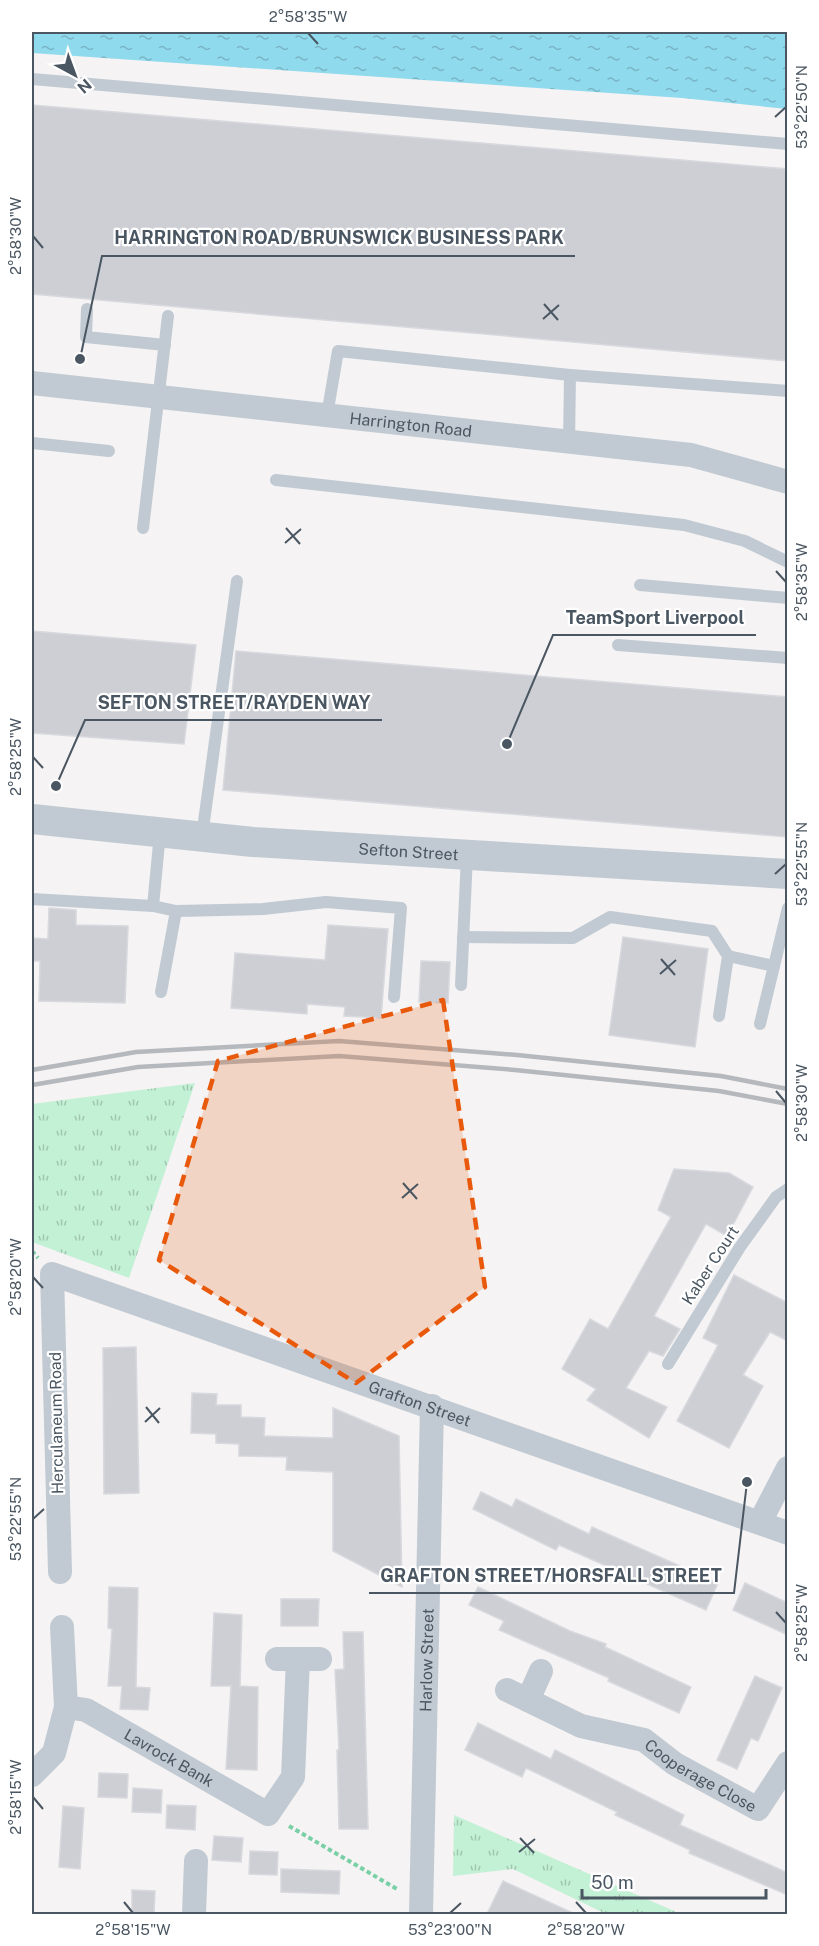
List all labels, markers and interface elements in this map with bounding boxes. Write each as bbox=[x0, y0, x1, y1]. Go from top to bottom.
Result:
text: 2°58'35"W bbox=[269, 8, 347, 25]
north arrow bbox=[45, 45, 105, 105]
text: 53°22'50"N bbox=[793, 65, 810, 149]
text: N bbox=[74, 75, 95, 97]
text: 2°58'30"W bbox=[7, 197, 24, 275]
callout: HARRINGTON ROAD/BRUNSWICK BUSINESS PARK bbox=[102, 220, 575, 256]
text: HARRINGTON ROAD/BRUNSWICK BUSINESS PARK bbox=[114, 227, 564, 248]
street label: Harrington Road bbox=[348, 409, 473, 441]
text: 2°58'35"W bbox=[793, 543, 810, 621]
callout: TeamSport Liverpool bbox=[553, 599, 756, 635]
text: TeamSport Liverpool bbox=[566, 607, 744, 628]
callout: SEFTON STREET/RAYDEN WAY bbox=[85, 684, 382, 720]
text: SEFTON STREET/RAYDEN WAY bbox=[97, 692, 371, 713]
text: 2°58'25"W bbox=[7, 718, 24, 796]
text: 53°22'55"N bbox=[793, 822, 810, 906]
street label: Sefton Street bbox=[358, 839, 459, 864]
text: 2°58'30"W bbox=[793, 1064, 810, 1142]
street label: Kaber Court bbox=[678, 1222, 743, 1308]
text: 2°58'20"W bbox=[7, 1238, 24, 1316]
street label: Herculaneum Road bbox=[46, 1352, 67, 1494]
street label: Grafton Street bbox=[366, 1377, 473, 1431]
text: 53°22'55"N bbox=[7, 1477, 24, 1561]
callout: GRAFTON STREET/HORSFALL STREET bbox=[369, 1557, 734, 1593]
text: GRAFTON STREET/HORSFALL STREET bbox=[380, 1565, 722, 1586]
text: 2°58'25"W bbox=[793, 1584, 810, 1662]
street label: Harlow Street bbox=[416, 1608, 438, 1712]
street label: Lavrock Bank bbox=[121, 1725, 217, 1791]
street label: Cooperage Close bbox=[641, 1735, 760, 1816]
text: 2°58'15"W bbox=[7, 1759, 24, 1835]
scale bar bbox=[582, 1862, 766, 1900]
text: 50 m bbox=[591, 1872, 634, 1893]
text: 2°58'15"W bbox=[95, 1921, 171, 1938]
text: 53°23'00"N bbox=[408, 1921, 492, 1938]
text: 2°58'20"W bbox=[547, 1921, 625, 1938]

